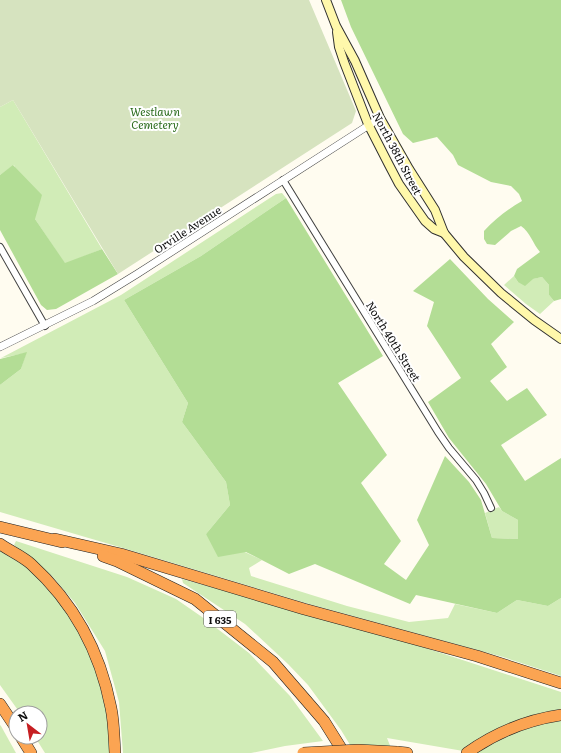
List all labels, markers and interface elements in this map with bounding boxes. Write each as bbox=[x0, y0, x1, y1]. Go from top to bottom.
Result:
park label: Westlawn Cemetery bbox=[130, 103, 180, 132]
street label: North 38th Street bbox=[369, 109, 427, 198]
street label: Orville Avenue bbox=[150, 201, 224, 257]
street label: North 40th Street bbox=[363, 298, 425, 385]
road number: I 635 bbox=[204, 611, 236, 627]
north arrow bbox=[8, 705, 48, 745]
text: N bbox=[14, 706, 30, 725]

